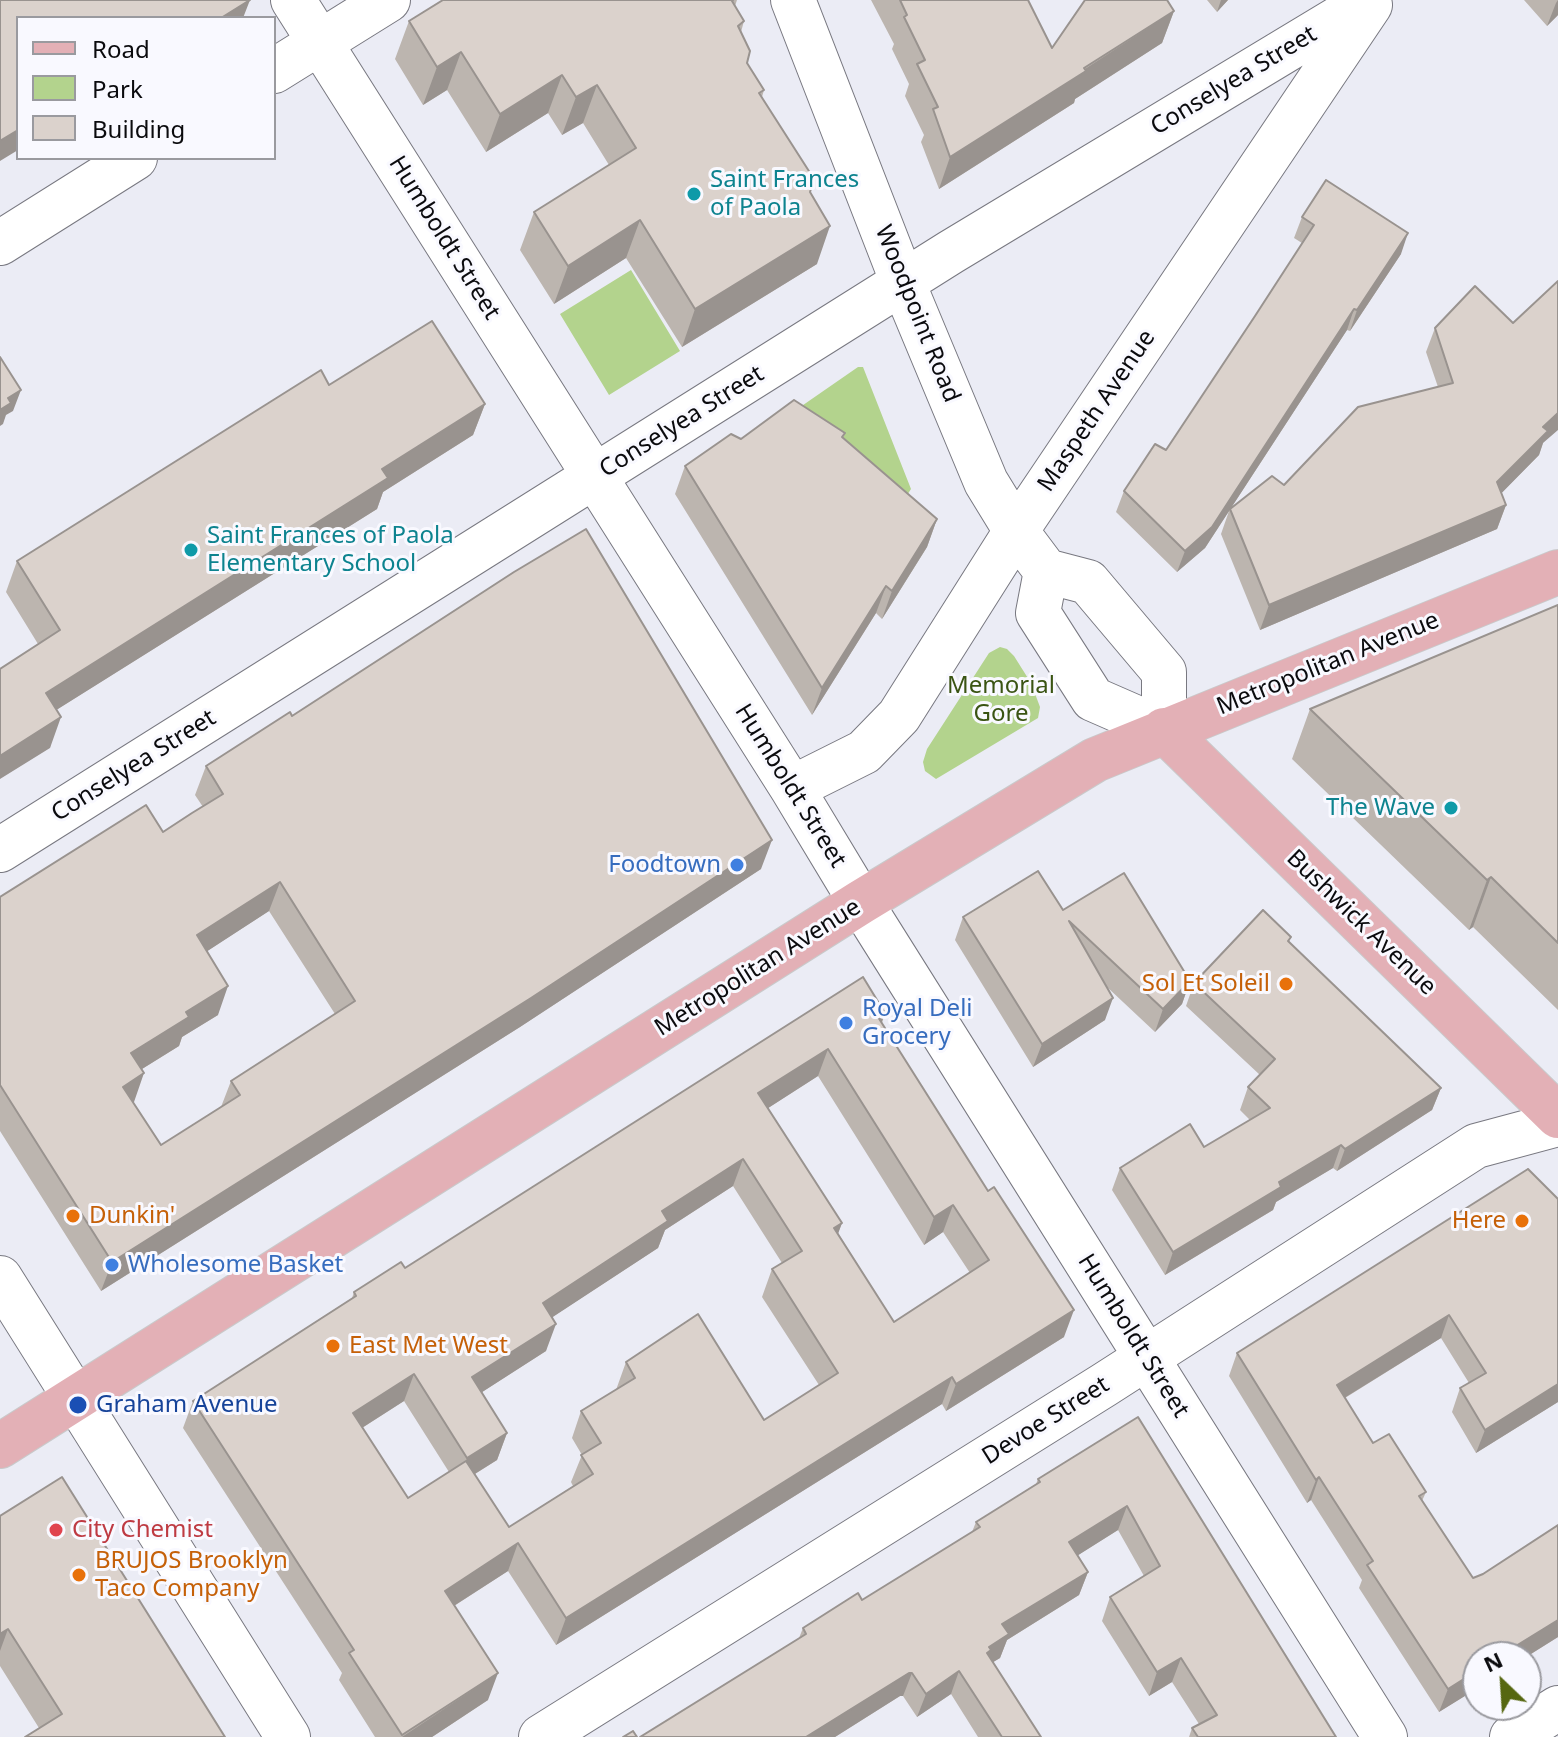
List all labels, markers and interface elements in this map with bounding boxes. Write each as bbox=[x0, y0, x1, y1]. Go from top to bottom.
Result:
legend bbox=[16, 16, 276, 160]
street label: Conselyea Street bbox=[1146, 20, 1322, 142]
text: Road bbox=[92, 32, 150, 65]
text: Park bbox=[92, 72, 143, 105]
text: Building bbox=[92, 112, 185, 145]
street label: Humboldt Street bbox=[382, 151, 506, 325]
place label: Saint Frances of Paola bbox=[710, 166, 859, 222]
marker: Saint Frances of Paola bbox=[685, 185, 703, 203]
street label: Woodpoint Road bbox=[868, 221, 966, 407]
street label: Maspeth Avenue bbox=[1032, 325, 1162, 497]
street label: Conselyea Street bbox=[595, 360, 769, 484]
place label: Saint Frances of Paola Elementary School bbox=[207, 522, 454, 578]
marker: Saint Frances of Paola Elementary School bbox=[182, 541, 200, 559]
street label: Metropolitan Avenue bbox=[1213, 606, 1443, 722]
park label: Memorial Gore bbox=[947, 672, 1055, 728]
street label: Humboldt Street bbox=[728, 699, 852, 873]
street label: Conselyea Street bbox=[47, 704, 221, 828]
place label: The Wave bbox=[1326, 794, 1435, 822]
marker: The Wave bbox=[1442, 799, 1460, 817]
street label: Bushwick Avenue bbox=[1280, 844, 1442, 1002]
place label: Foodtown bbox=[608, 851, 721, 879]
marker: Foodtown bbox=[728, 856, 746, 874]
street label: Metropolitan Avenue bbox=[650, 893, 866, 1043]
place label: Sol Et Soleil bbox=[1142, 970, 1270, 998]
marker: Sol Et Soleil bbox=[1277, 975, 1295, 993]
place label: Royal Deli Grocery bbox=[862, 995, 973, 1051]
marker: Royal Deli Grocery bbox=[837, 1014, 855, 1032]
place label: Dunkin' bbox=[89, 1202, 175, 1230]
marker: Dunkin' bbox=[64, 1207, 82, 1225]
place label: Here bbox=[1452, 1207, 1506, 1235]
marker: Here bbox=[1513, 1212, 1531, 1230]
street label: Humboldt Street bbox=[1071, 1249, 1195, 1423]
place label: Wholesome Basket bbox=[128, 1251, 343, 1279]
marker: Wholesome Basket bbox=[103, 1256, 121, 1274]
place label: East Met West bbox=[349, 1332, 508, 1360]
marker: East Met West bbox=[324, 1337, 342, 1355]
street label: Devoe Street bbox=[977, 1371, 1115, 1471]
place label: Graham Avenue bbox=[96, 1391, 278, 1419]
marker: Graham Avenue bbox=[67, 1394, 89, 1416]
place label: City Chemist bbox=[72, 1516, 213, 1544]
marker: City Chemist bbox=[47, 1521, 65, 1539]
place label: BRUJOS Brooklyn Taco Company bbox=[95, 1547, 288, 1603]
marker: BRUJOS Brooklyn Taco Company bbox=[70, 1566, 88, 1584]
north arrow bbox=[1462, 1641, 1542, 1721]
text: N bbox=[1478, 1644, 1507, 1678]

